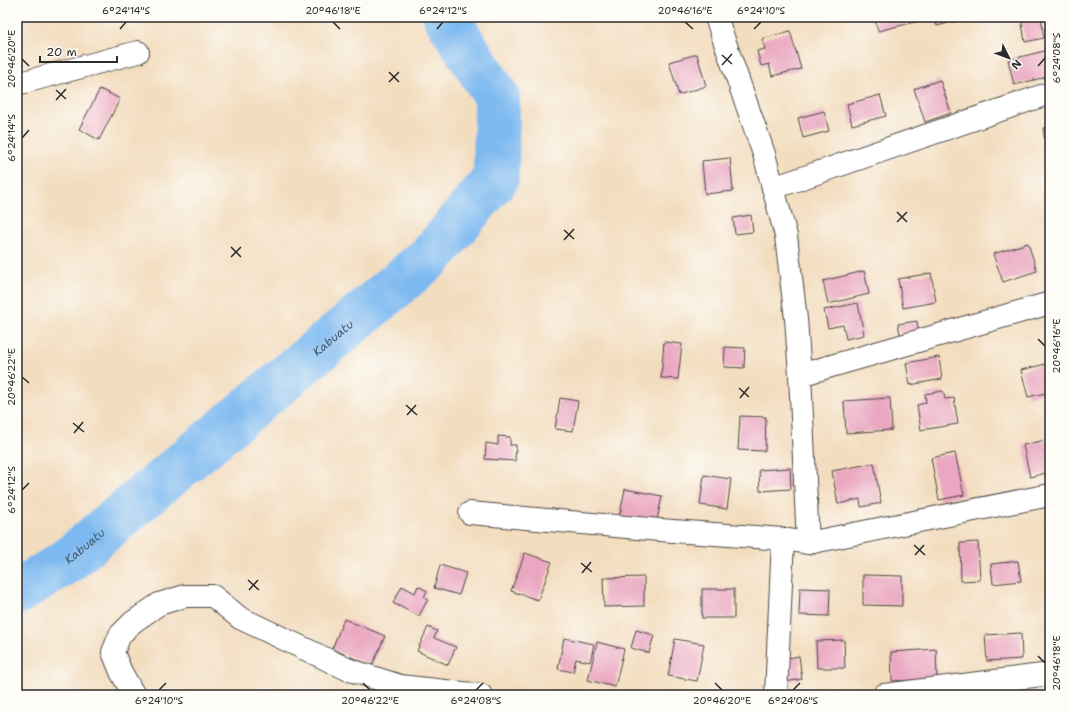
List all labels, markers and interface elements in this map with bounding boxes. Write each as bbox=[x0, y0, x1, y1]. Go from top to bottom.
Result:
text: 6°24'14"S bbox=[102, 4, 150, 17]
text: 20°46'18"E bbox=[305, 4, 361, 17]
text: 6°24'12"S bbox=[419, 4, 467, 17]
text: 20°46'16"E bbox=[657, 4, 713, 17]
text: 6°24'10"S bbox=[737, 4, 786, 17]
text: 20°46'20"E bbox=[5, 30, 18, 88]
text: 6°24'08"S bbox=[1050, 32, 1063, 83]
scale bar bbox=[40, 38, 117, 64]
north arrow bbox=[989, 38, 1029, 78]
text: 20 m bbox=[46, 44, 77, 60]
text: N bbox=[1007, 56, 1025, 73]
text: 6°24'14"S bbox=[5, 114, 18, 162]
water label: Kabuatu bbox=[309, 316, 357, 360]
text: 20°46'16"E bbox=[1050, 318, 1063, 374]
text: 20°46'22"E bbox=[5, 348, 18, 406]
text: 6°24'12"S bbox=[5, 466, 18, 514]
water label: Kabuatu bbox=[61, 525, 109, 568]
text: 20°46'18"E bbox=[1050, 635, 1063, 691]
text: 6°24'10"S bbox=[135, 694, 184, 707]
text: 20°46'22"E bbox=[341, 694, 399, 707]
text: 6°24'08"S bbox=[451, 694, 502, 707]
text: 20°46'20"E bbox=[693, 694, 751, 707]
text: 6°24'06"S bbox=[768, 694, 819, 707]

